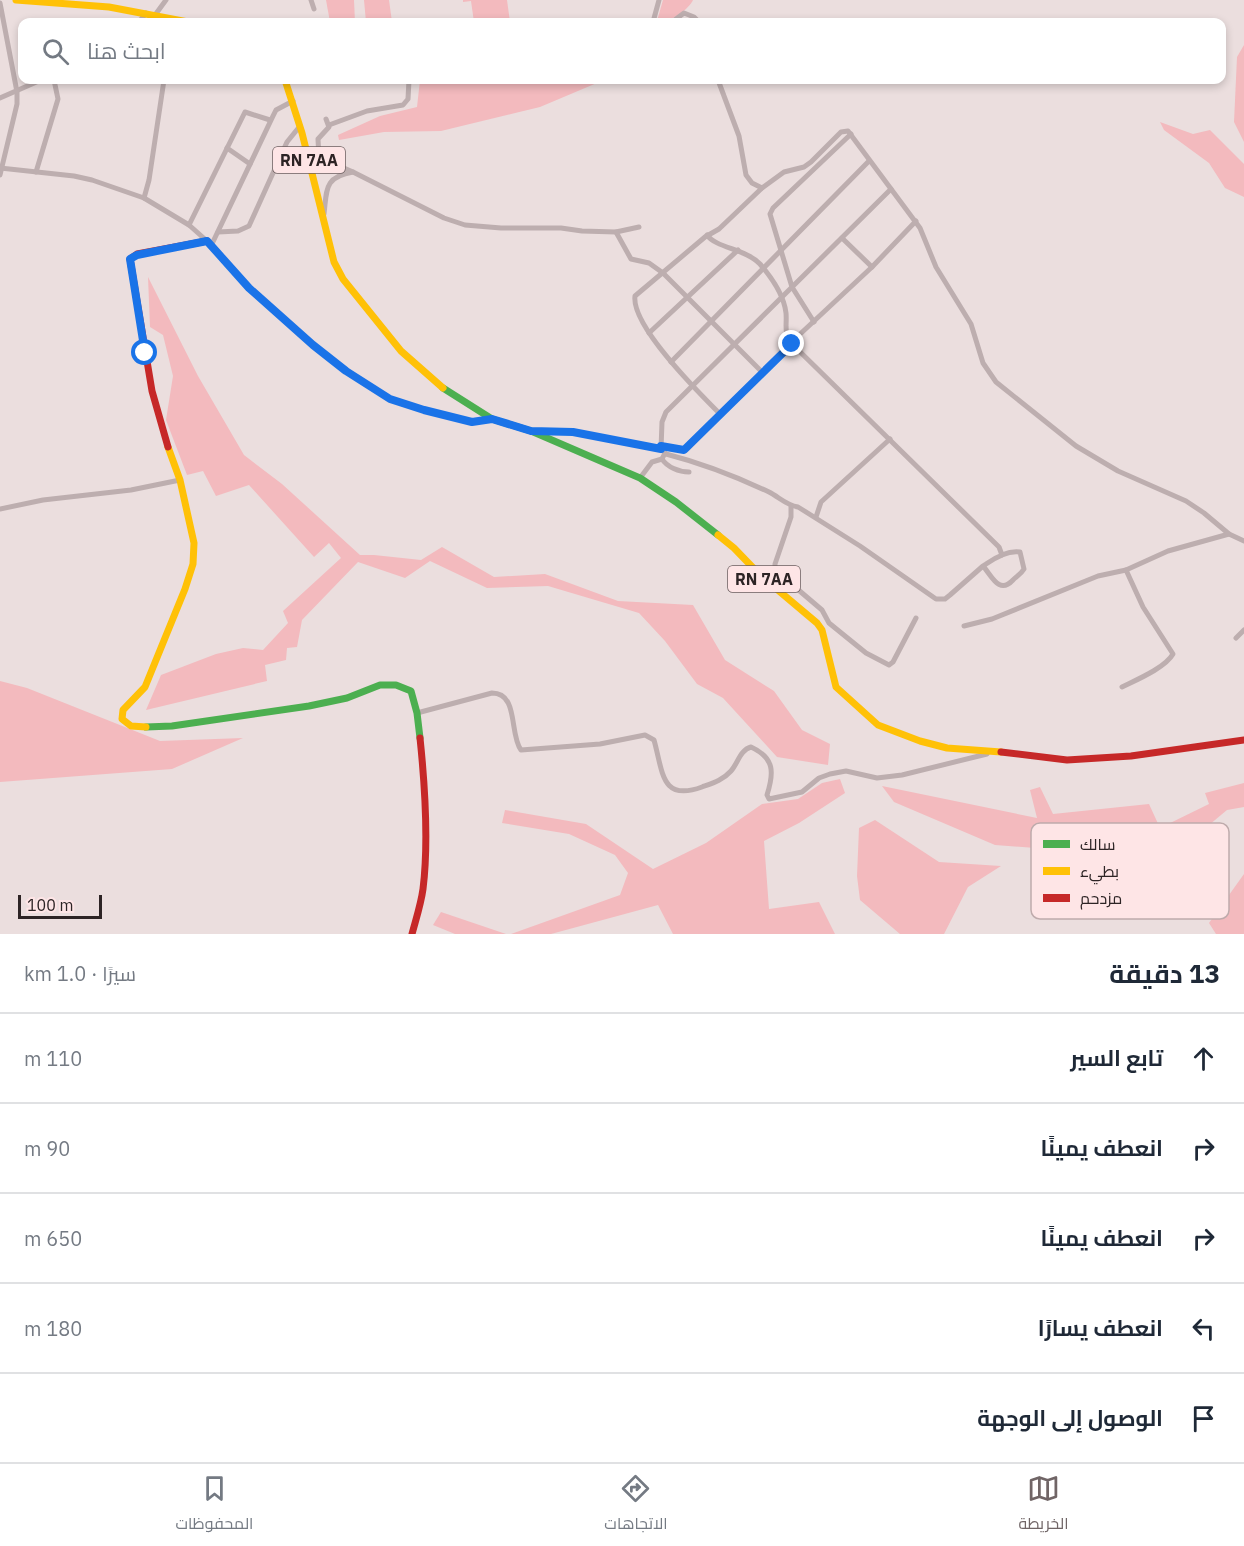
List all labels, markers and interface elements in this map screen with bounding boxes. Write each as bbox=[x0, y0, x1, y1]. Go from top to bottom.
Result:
search box bbox=[18, 18, 1226, 84]
icon: search bbox=[39, 35, 72, 68]
text: ابحث هنا bbox=[87, 36, 166, 65]
road number: RN 7AA bbox=[273, 147, 345, 173]
route end bbox=[778, 330, 804, 356]
route start bbox=[131, 339, 157, 365]
road number: RN 7AA bbox=[728, 566, 800, 592]
legend bbox=[1031, 823, 1229, 919]
text: سالك bbox=[1080, 834, 1115, 854]
text: بطيء bbox=[1080, 861, 1119, 885]
text: مزدحم bbox=[1080, 888, 1122, 910]
scale bar bbox=[18, 892, 102, 920]
text: 100 m bbox=[27, 895, 74, 915]
text: 13 دقيقة bbox=[1109, 956, 1220, 990]
text: سيرًا · 1.0 km bbox=[24, 960, 136, 987]
icon: ahead bbox=[1187, 1042, 1220, 1075]
text: تابع السير bbox=[1070, 1043, 1163, 1072]
text: 110 m bbox=[24, 1045, 82, 1072]
icon: right bbox=[1187, 1132, 1220, 1165]
text: انعطف يمينًا bbox=[1041, 1133, 1163, 1162]
text: 90 m bbox=[24, 1135, 70, 1162]
icon: right bbox=[1187, 1222, 1220, 1255]
text: انعطف يمينًا bbox=[1041, 1223, 1163, 1252]
text: 650 m bbox=[24, 1225, 82, 1252]
icon: left bbox=[1187, 1312, 1220, 1345]
text: انعطف يسارًا bbox=[1038, 1313, 1163, 1342]
text: 180 m bbox=[24, 1315, 82, 1342]
icon: arrive bbox=[1187, 1402, 1220, 1435]
text: الوصول إلى الوجهة bbox=[977, 1403, 1163, 1432]
tab: المحفوظات bbox=[175, 1472, 253, 1538]
tab: الاتجاهات bbox=[604, 1472, 668, 1538]
tab: الخريطة bbox=[1019, 1472, 1069, 1538]

